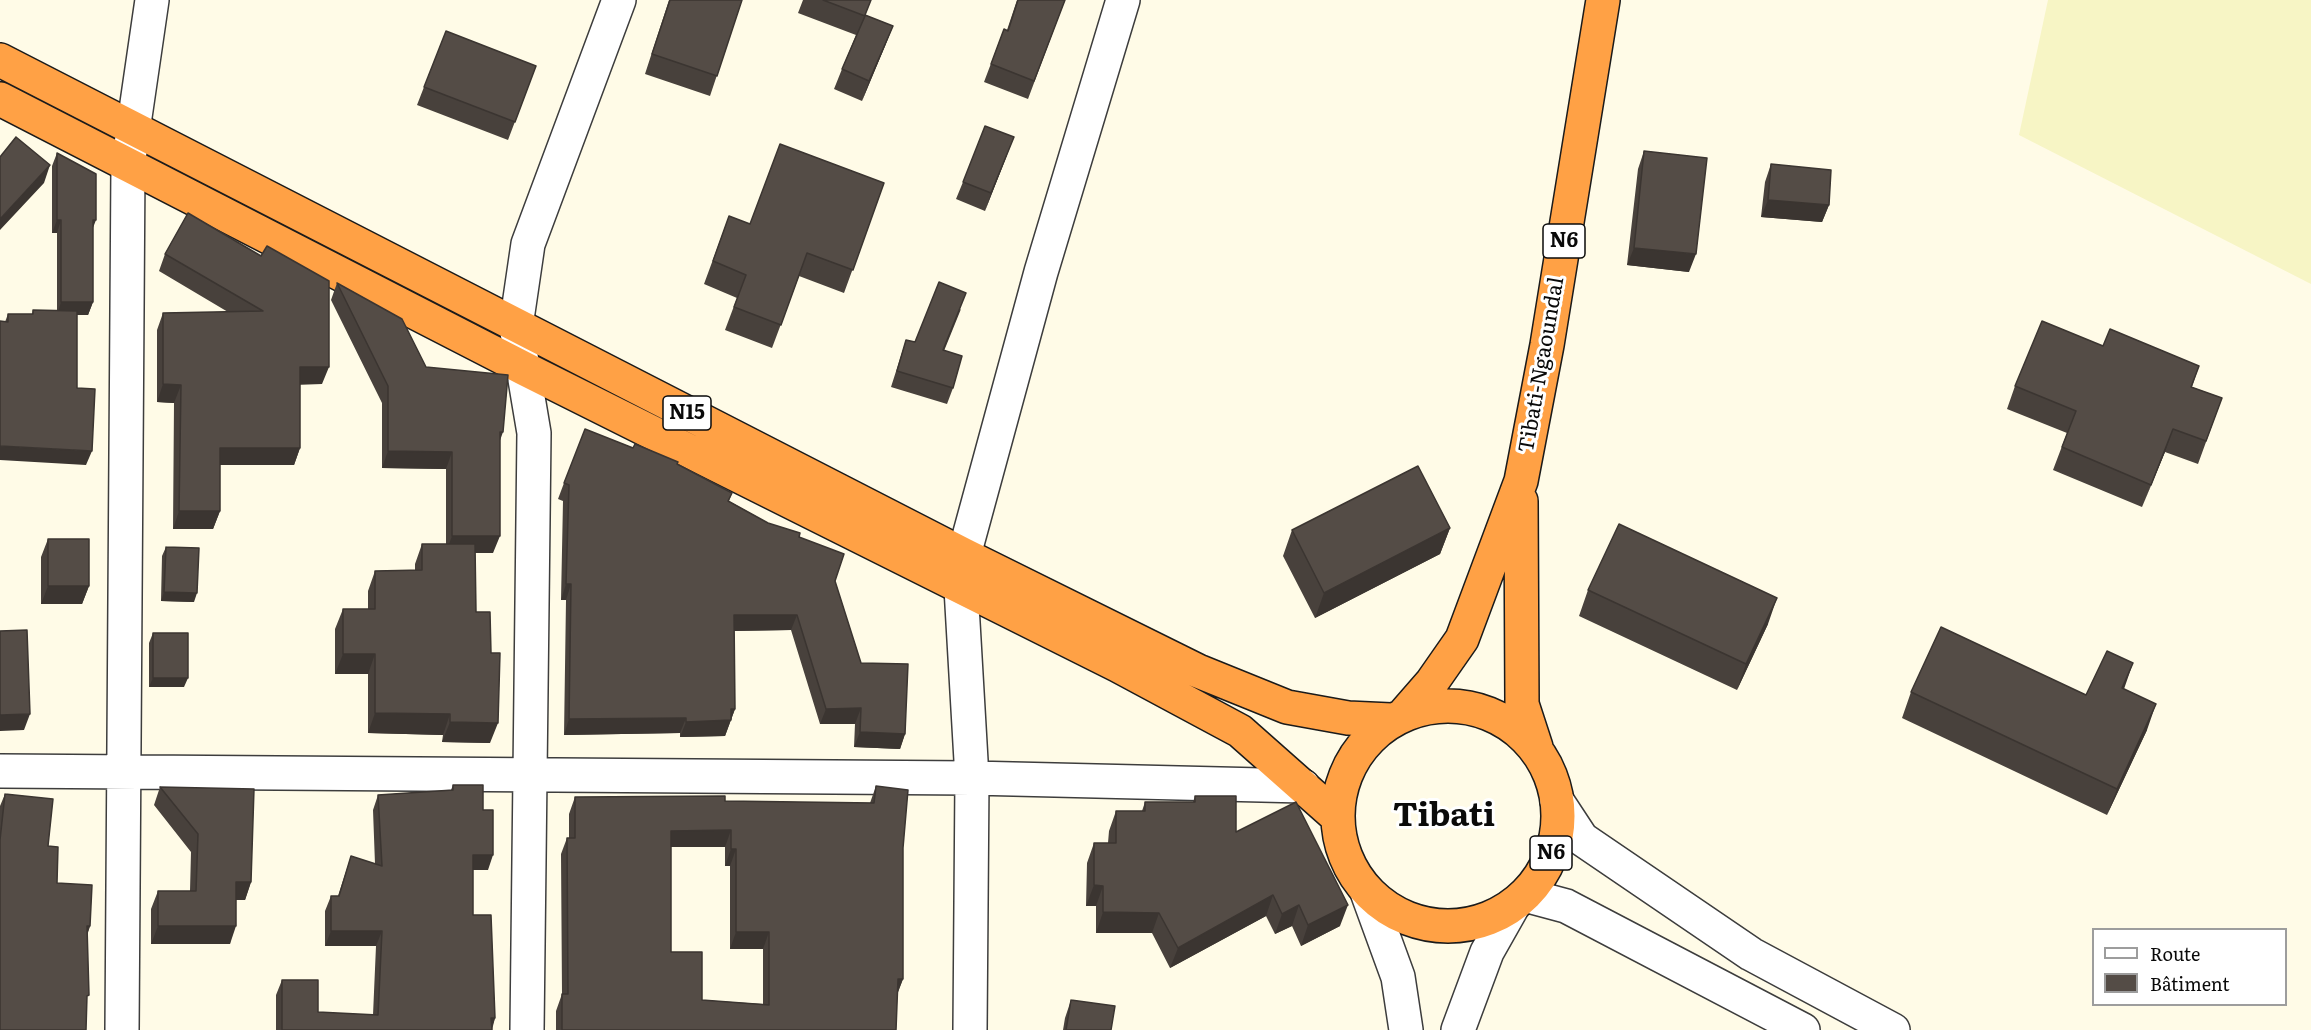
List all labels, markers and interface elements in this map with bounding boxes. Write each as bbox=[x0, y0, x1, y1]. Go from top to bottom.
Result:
road number: N6 bbox=[1543, 224, 1585, 258]
street label: Tibati-Ngaoundal bbox=[1514, 275, 1570, 455]
road number: N15 bbox=[663, 396, 711, 430]
district label: Tibati bbox=[1393, 796, 1495, 836]
road number: N6 bbox=[1530, 836, 1572, 870]
legend bbox=[2092, 928, 2287, 1006]
text: Route bbox=[2150, 940, 2200, 967]
text: Bâtiment bbox=[2150, 970, 2229, 997]

